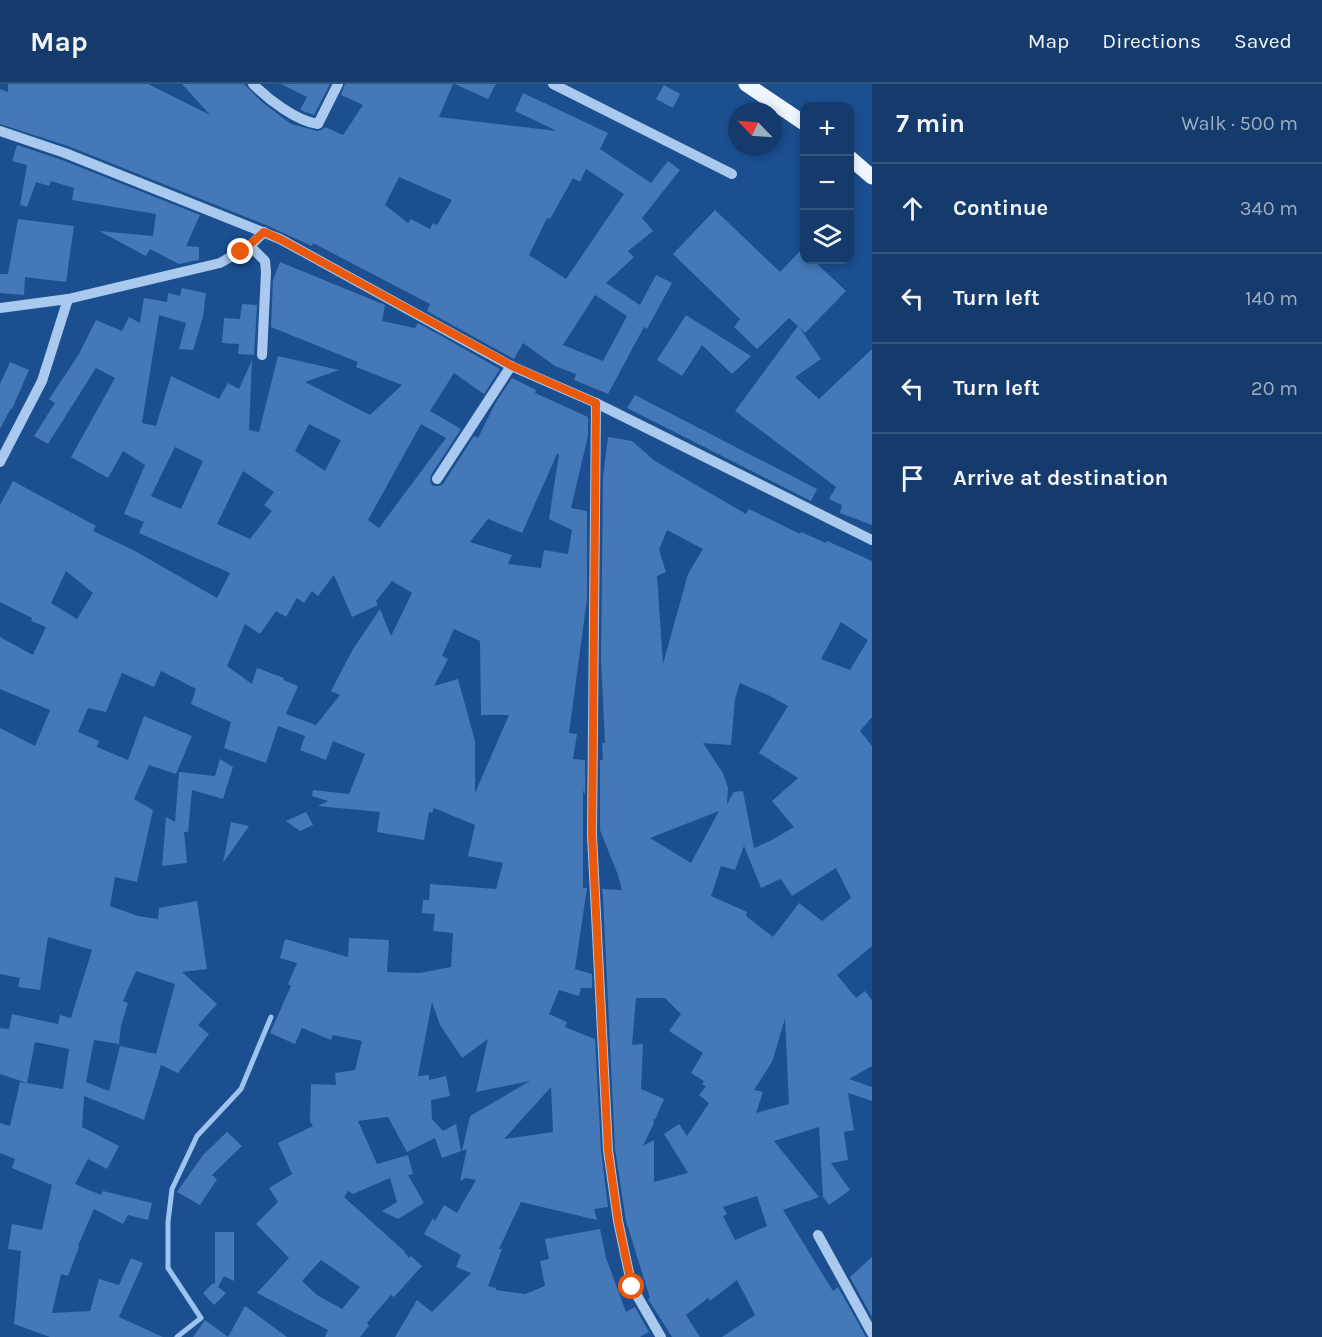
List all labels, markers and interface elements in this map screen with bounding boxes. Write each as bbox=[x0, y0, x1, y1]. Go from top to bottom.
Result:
text: Map bbox=[30, 25, 88, 58]
text: Map bbox=[1028, 29, 1069, 53]
text: Directions bbox=[1102, 29, 1201, 53]
text: Saved bbox=[1234, 29, 1292, 53]
north arrow bbox=[728, 102, 782, 156]
map controls bbox=[800, 102, 854, 264]
button: + bbox=[800, 102, 854, 156]
text: 7 min bbox=[896, 108, 965, 139]
text: Walk · 500 m bbox=[1181, 112, 1298, 135]
button: − bbox=[800, 156, 854, 210]
icon: ahead bbox=[896, 192, 929, 225]
text: Continue bbox=[953, 195, 1048, 221]
text: 340 m bbox=[1240, 197, 1298, 220]
button: layers bbox=[800, 210, 854, 264]
route end bbox=[227, 238, 253, 264]
icon: left bbox=[896, 282, 929, 315]
text: Turn left bbox=[953, 285, 1040, 311]
text: 140 m bbox=[1245, 287, 1298, 310]
icon: left bbox=[896, 372, 929, 405]
text: Turn left bbox=[953, 375, 1040, 401]
text: 20 m bbox=[1251, 377, 1298, 400]
icon: arrive bbox=[896, 462, 929, 495]
text: Arrive at destination bbox=[953, 465, 1168, 491]
route start bbox=[618, 1273, 644, 1299]

